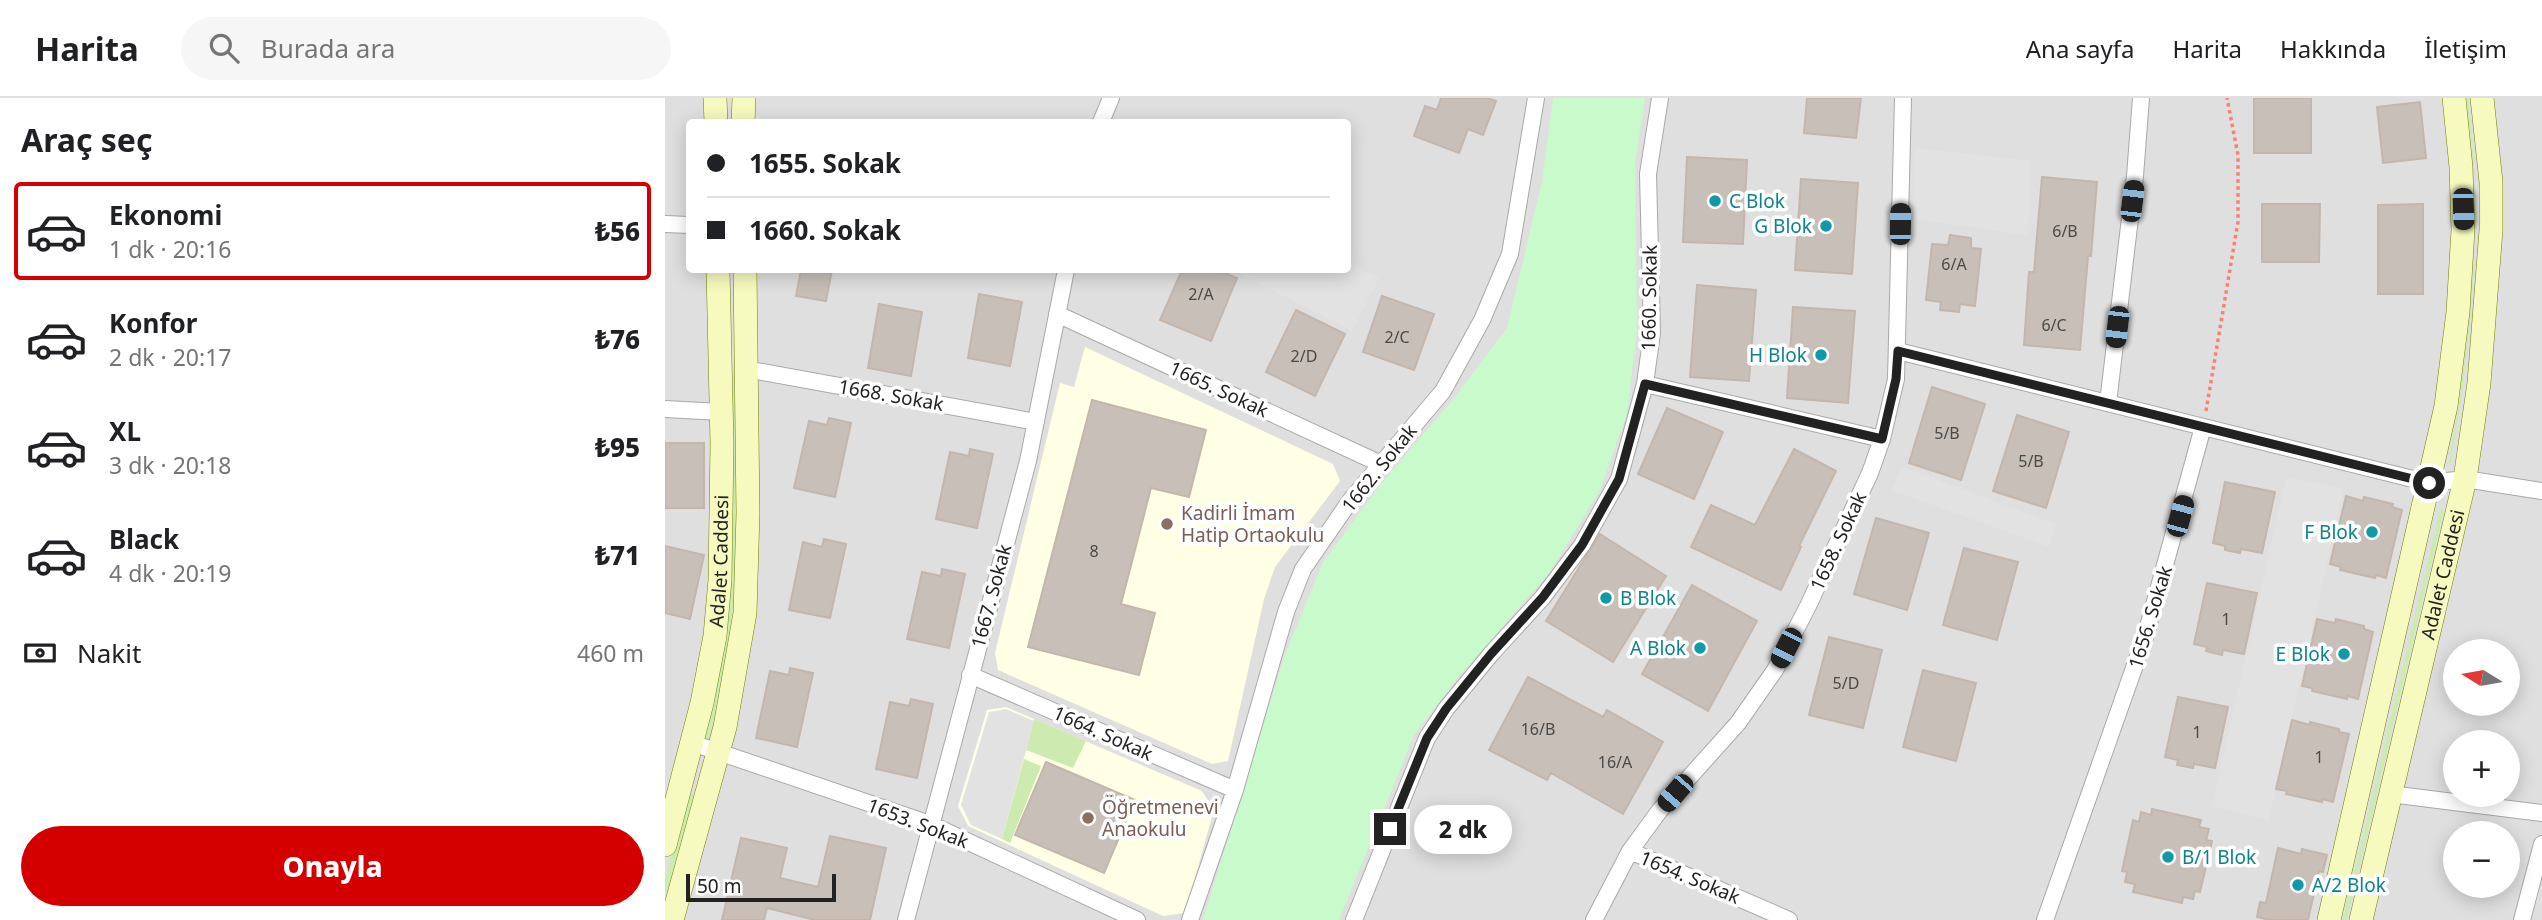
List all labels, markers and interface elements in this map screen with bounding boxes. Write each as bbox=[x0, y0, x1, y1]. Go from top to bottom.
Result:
search box bbox=[181, 17, 671, 80]
text: Harita bbox=[35, 26, 139, 71]
icon: search bbox=[205, 29, 243, 67]
text: Burada ara bbox=[261, 30, 395, 66]
text: Ana sayfa bbox=[2026, 32, 2135, 65]
text: Harita bbox=[2173, 32, 2242, 65]
text: Hakkında bbox=[2280, 32, 2386, 65]
text: İletişim bbox=[2424, 32, 2507, 65]
text: Araç seç bbox=[21, 118, 153, 161]
text: 1655. Sokak bbox=[749, 145, 901, 181]
car bbox=[2120, 179, 2145, 223]
place label: C Blok bbox=[1729, 188, 1785, 214]
car bbox=[2452, 188, 2475, 230]
marker: C Blok bbox=[1707, 193, 1723, 209]
text: Ekonomi bbox=[109, 197, 222, 233]
icon: car bbox=[25, 200, 88, 263]
car bbox=[1890, 203, 1911, 245]
text: 1660. Sokak bbox=[749, 212, 901, 248]
text: ₺56 bbox=[595, 213, 640, 249]
place label: G Blok bbox=[1754, 213, 1812, 239]
marker: G Blok bbox=[1818, 218, 1834, 234]
house number: 6/B bbox=[2052, 220, 2078, 242]
text: 1 dk · 20:16 bbox=[109, 233, 231, 265]
street label: 1660. Sokak bbox=[1635, 245, 1663, 351]
house number: 6/A bbox=[1941, 253, 1967, 275]
house number: 2/A bbox=[1188, 283, 1214, 305]
text: Konfor bbox=[109, 305, 197, 341]
car bbox=[2105, 305, 2130, 349]
icon: car bbox=[25, 308, 88, 371]
house number: 6/C bbox=[2041, 314, 2067, 336]
text: ₺76 bbox=[595, 321, 640, 357]
house number: 2/C bbox=[1384, 326, 1410, 348]
text: 2 dk · 20:17 bbox=[109, 341, 231, 373]
place label: H Blok bbox=[1749, 342, 1807, 368]
house number: 2/D bbox=[1291, 345, 1317, 367]
marker: H Blok bbox=[1813, 347, 1829, 363]
street label: 1665. Sokak bbox=[1165, 355, 1273, 423]
street label: 1668. Sokak bbox=[836, 373, 946, 417]
text: XL bbox=[109, 413, 141, 449]
icon: car bbox=[25, 416, 88, 479]
street label: 1662. Sokak bbox=[1335, 418, 1423, 518]
house number: 5/B bbox=[1934, 422, 1960, 444]
text: ₺95 bbox=[595, 429, 640, 465]
text: 3 dk · 20:18 bbox=[109, 449, 231, 481]
house number: 5/B bbox=[2018, 450, 2044, 472]
route start bbox=[2413, 467, 2445, 499]
street label: 1658. Sokak bbox=[1804, 487, 1872, 595]
car bbox=[2165, 493, 2196, 539]
street label: Adalet Caddesi bbox=[703, 495, 734, 629]
place label: Kadirli İmam Hatip Ortaokulu bbox=[1181, 500, 1324, 548]
street label: Adalet Caddesi bbox=[2415, 507, 2470, 642]
marker: Kadirli İmam Hatip Ortaokulu bbox=[1159, 516, 1175, 532]
place label: F Blok bbox=[2304, 519, 2358, 545]
text: Black bbox=[109, 521, 179, 557]
icon: car bbox=[25, 524, 88, 587]
marker: F Blok bbox=[2364, 524, 2380, 540]
text: ₺71 bbox=[595, 537, 640, 573]
house number: 8 bbox=[1089, 540, 1099, 562]
street label: 1667. Sokak bbox=[965, 541, 1017, 651]
text: 4 dk · 20:19 bbox=[109, 557, 231, 589]
street label: 1656. Sokak bbox=[2122, 562, 2178, 672]
place label: B Blok bbox=[1620, 585, 1676, 611]
marker: B Blok bbox=[1598, 590, 1614, 606]
house number: 1 bbox=[2221, 608, 2231, 630]
car bbox=[1768, 625, 1805, 671]
icon: cash bbox=[21, 634, 59, 672]
text: Nakit bbox=[77, 635, 141, 671]
place label: A Blok bbox=[1630, 635, 1686, 661]
text: 460 m bbox=[577, 637, 644, 669]
north arrow bbox=[2443, 639, 2520, 716]
map controls bbox=[2443, 639, 2520, 898]
marker: A Blok bbox=[1692, 640, 1708, 656]
place label: E Blok bbox=[2276, 641, 2330, 667]
marker: E Blok bbox=[2336, 646, 2352, 662]
house number: 5/D bbox=[1833, 672, 1859, 694]
street label: 1664. Sokak bbox=[1049, 699, 1157, 767]
house number: 16/B bbox=[1521, 718, 1555, 740]
house number: 1 bbox=[2192, 721, 2202, 743]
button: + bbox=[2443, 730, 2520, 807]
house number: 1 bbox=[2314, 746, 2324, 768]
house number: 16/A bbox=[1598, 751, 1633, 773]
car bbox=[1654, 770, 1697, 816]
street label: 1653. Sokak bbox=[864, 792, 972, 854]
place label: Öğretmenevi Anaokulu bbox=[1102, 794, 1219, 842]
callout: 2 dk bbox=[1415, 804, 1513, 854]
marker: Öğretmenevi Anaokulu bbox=[1080, 810, 1096, 826]
route end bbox=[1374, 813, 1406, 845]
text: 2 dk bbox=[1439, 813, 1487, 845]
button: − bbox=[2443, 821, 2520, 898]
button: Onayla bbox=[21, 826, 644, 906]
street label: 1654. Sokak bbox=[1636, 844, 1744, 910]
place label: B/1 Blok bbox=[2182, 844, 2256, 870]
marker: B/1 Blok bbox=[2160, 849, 2176, 865]
scale bar bbox=[686, 871, 837, 903]
place label: A/2 Blok bbox=[2312, 872, 2386, 898]
text: 50 m bbox=[697, 873, 741, 899]
marker: A/2 Blok bbox=[2290, 877, 2306, 893]

